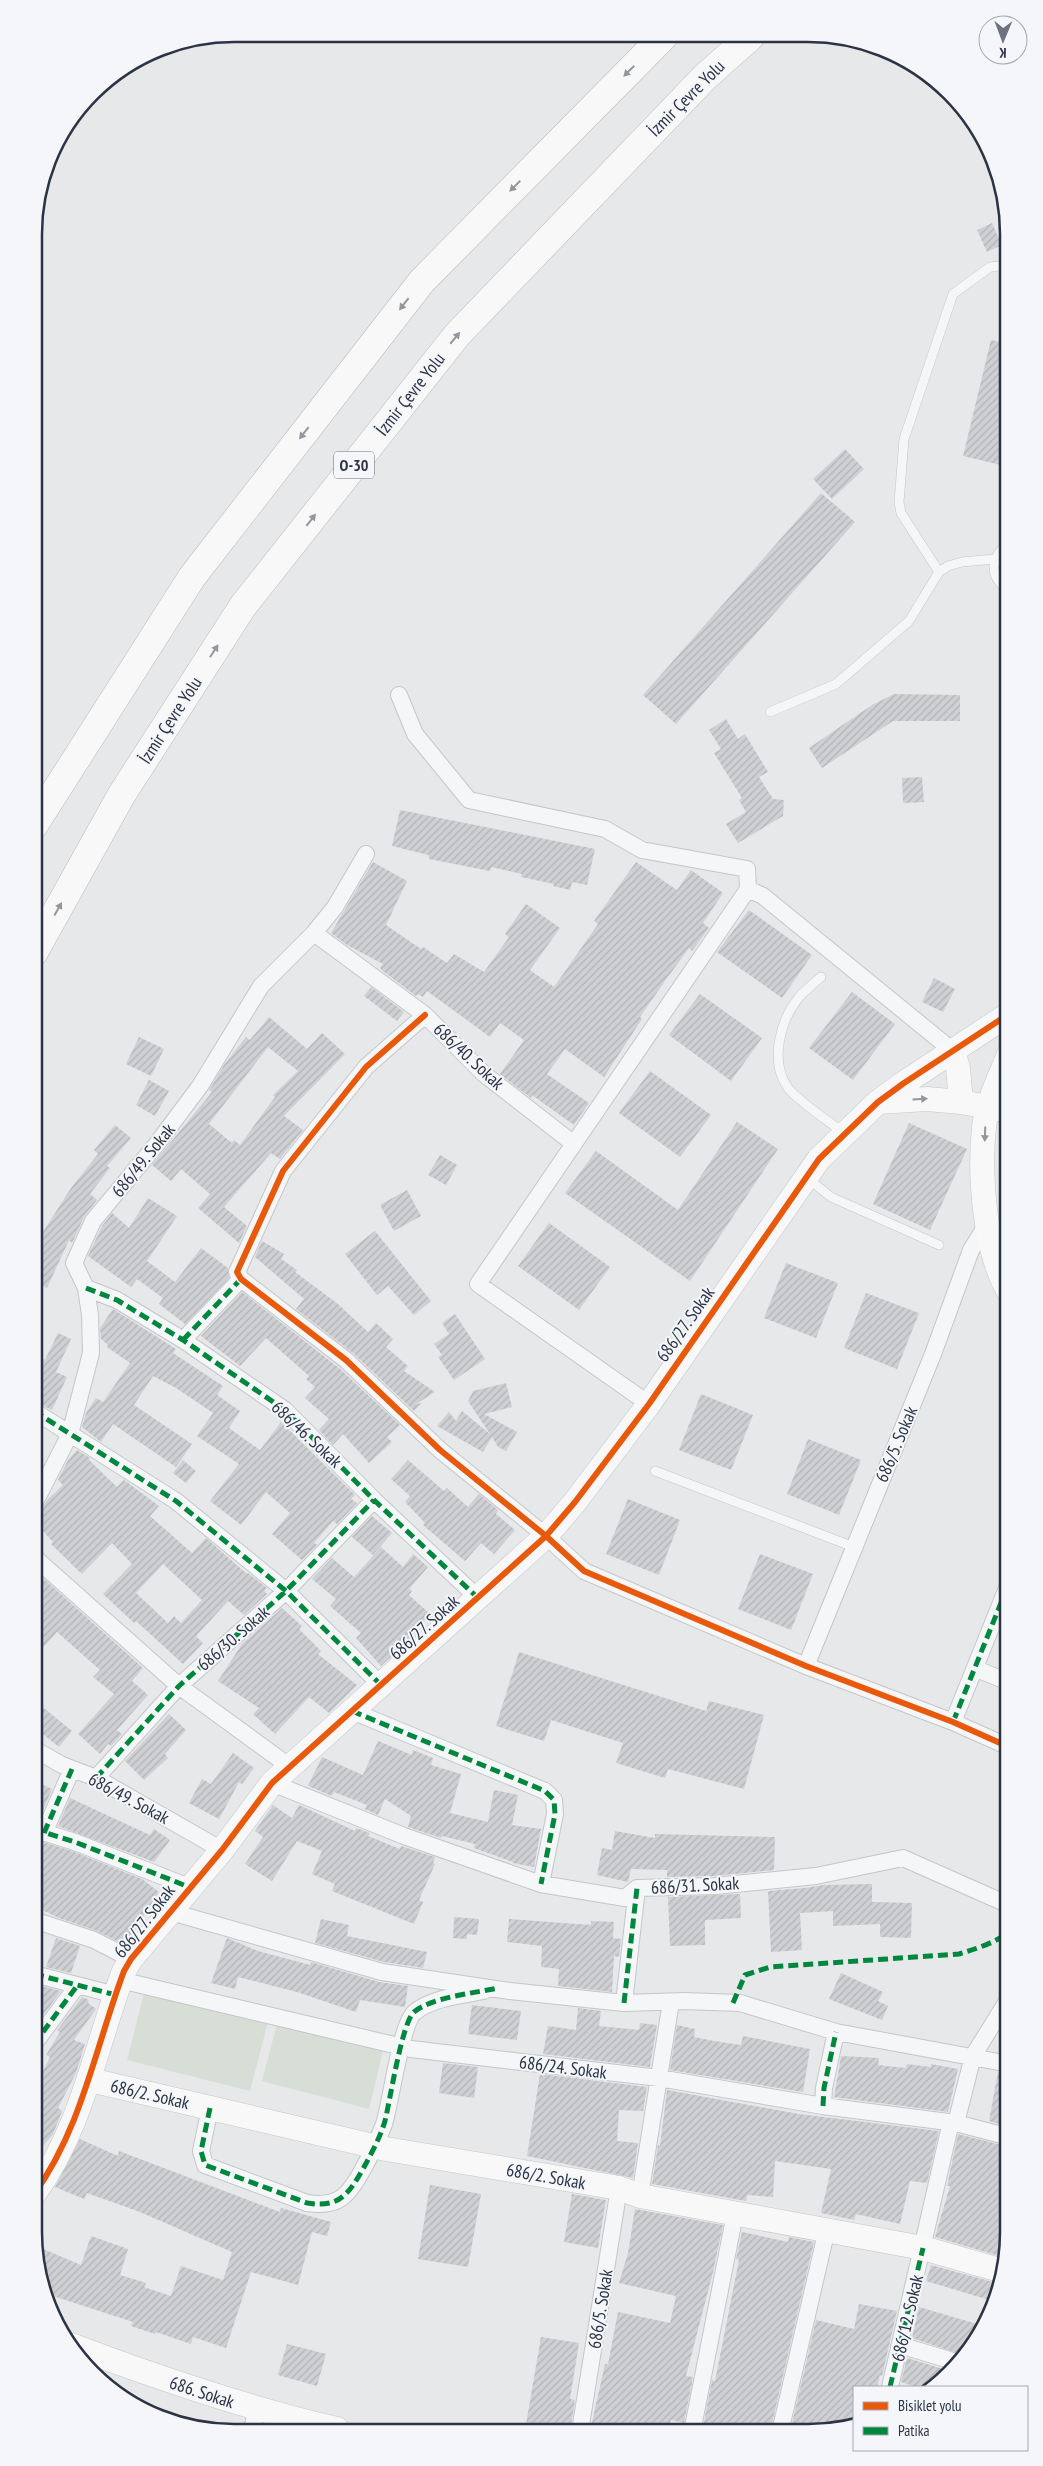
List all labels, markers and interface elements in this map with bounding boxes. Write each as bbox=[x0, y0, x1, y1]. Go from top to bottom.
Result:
north arrow bbox=[978, 15, 1028, 65]
text: K bbox=[998, 44, 1007, 62]
street label: İzmir Çevre Yolu bbox=[643, 55, 729, 141]
one-way arrow bbox=[623, 65, 635, 77]
one-way arrow bbox=[509, 180, 521, 192]
one-way arrow bbox=[398, 297, 409, 310]
one-way arrow bbox=[450, 332, 461, 345]
street label: İzmir Çevre Yolu bbox=[370, 348, 450, 440]
one-way arrow bbox=[299, 426, 309, 440]
road number: O-30 bbox=[334, 452, 374, 478]
one-way arrow bbox=[305, 514, 316, 527]
one-way arrow bbox=[209, 644, 219, 657]
street label: İzmir Çevre Yolu bbox=[133, 672, 207, 768]
one-way arrow bbox=[53, 903, 62, 916]
street label: 686/40. Sokak bbox=[429, 1017, 509, 1095]
one-way arrow bbox=[912, 1095, 928, 1103]
street label: 686/49. Sokak bbox=[106, 1118, 180, 1202]
one-way arrow bbox=[980, 1126, 988, 1142]
street label: 686/27. Sokak bbox=[651, 1282, 719, 1366]
street label: 686/46. Sokak bbox=[267, 1395, 347, 1473]
street label: 686/5. Sokak bbox=[870, 1403, 922, 1485]
street label: 686/27. Sokak bbox=[384, 1589, 464, 1665]
street label: 686/30. Sokak bbox=[192, 1600, 274, 1676]
street label: 686/49. Sokak bbox=[85, 1767, 173, 1829]
street label: 686/31. Sokak bbox=[650, 1871, 740, 1899]
street label: 686/27. Sokak bbox=[108, 1880, 180, 1962]
street label: 686/24. Sokak bbox=[518, 2050, 608, 2084]
street label: 686/2. Sokak bbox=[108, 2074, 192, 2114]
street label: 686/2. Sokak bbox=[505, 2158, 587, 2194]
street label: 686/5. Sokak bbox=[582, 2268, 618, 2350]
street label: 686/12. Sokak bbox=[886, 2272, 928, 2364]
street label: 686. Sokak bbox=[167, 2371, 237, 2413]
legend bbox=[853, 2386, 1028, 2451]
text: Bisiklet yolu bbox=[898, 2396, 962, 2415]
text: Patika bbox=[898, 2421, 930, 2440]

